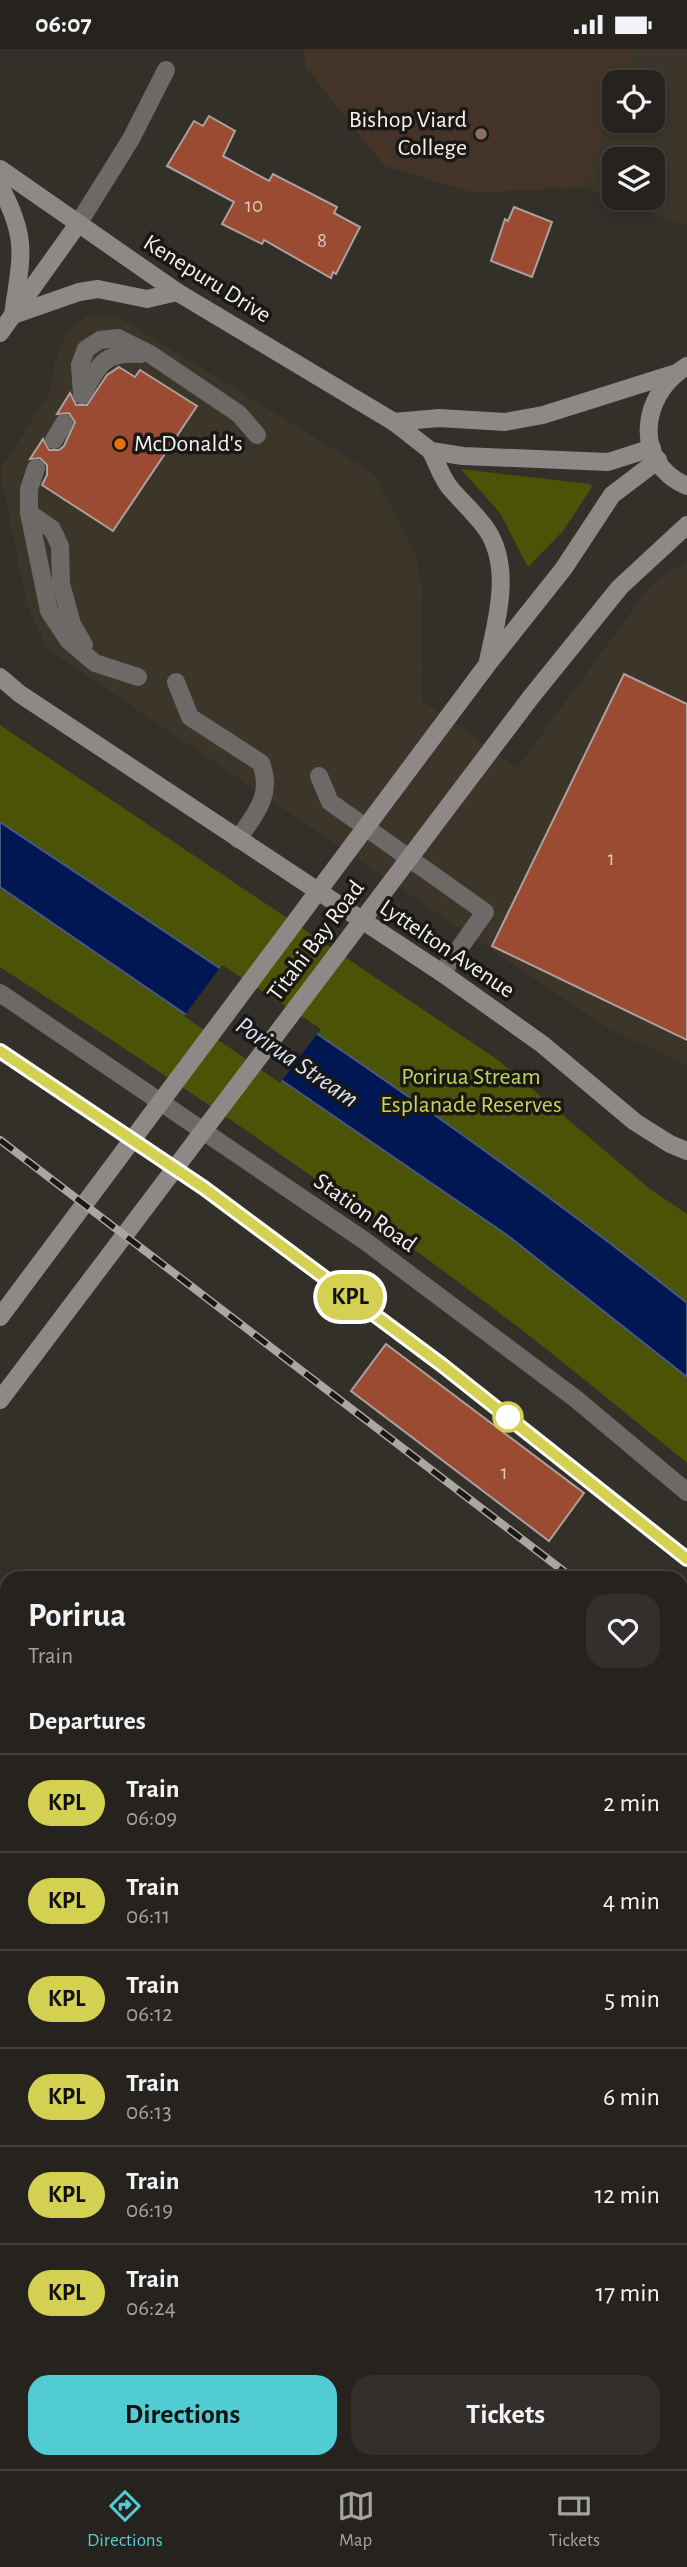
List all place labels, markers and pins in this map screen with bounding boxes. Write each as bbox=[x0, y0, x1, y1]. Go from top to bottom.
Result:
place label: Bishop Viard College bbox=[349, 108, 467, 160]
marker: Bishop Viard College bbox=[473, 126, 489, 142]
place label: McDonald's bbox=[134, 432, 243, 456]
marker: McDonald's bbox=[112, 436, 128, 452]
unlabelled marker bbox=[493, 1402, 523, 1432]

